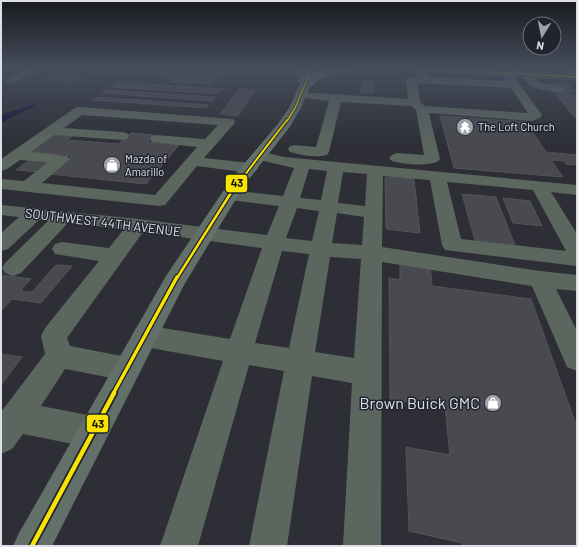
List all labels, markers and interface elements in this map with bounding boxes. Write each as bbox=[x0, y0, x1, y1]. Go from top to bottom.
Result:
north arrow bbox=[522, 16, 562, 56]
text: N bbox=[535, 39, 545, 53]
temple icon: The Loft Church bbox=[455, 117, 475, 137]
place label: The Loft Church bbox=[478, 120, 555, 133]
place label: Mazda of Amarillo bbox=[125, 152, 167, 178]
shop icon: Mazda of Amarillo bbox=[102, 155, 122, 175]
line badge: 43 bbox=[225, 174, 248, 193]
text: 43 bbox=[231, 176, 243, 189]
street label: SOUTHWEST 44TH AVENUE bbox=[24, 204, 182, 240]
place label: Brown Buick GMC bbox=[360, 393, 480, 412]
shop icon: Brown Buick GMC bbox=[483, 393, 503, 413]
line badge: 43 bbox=[86, 414, 109, 433]
text: 43 bbox=[92, 417, 104, 430]

